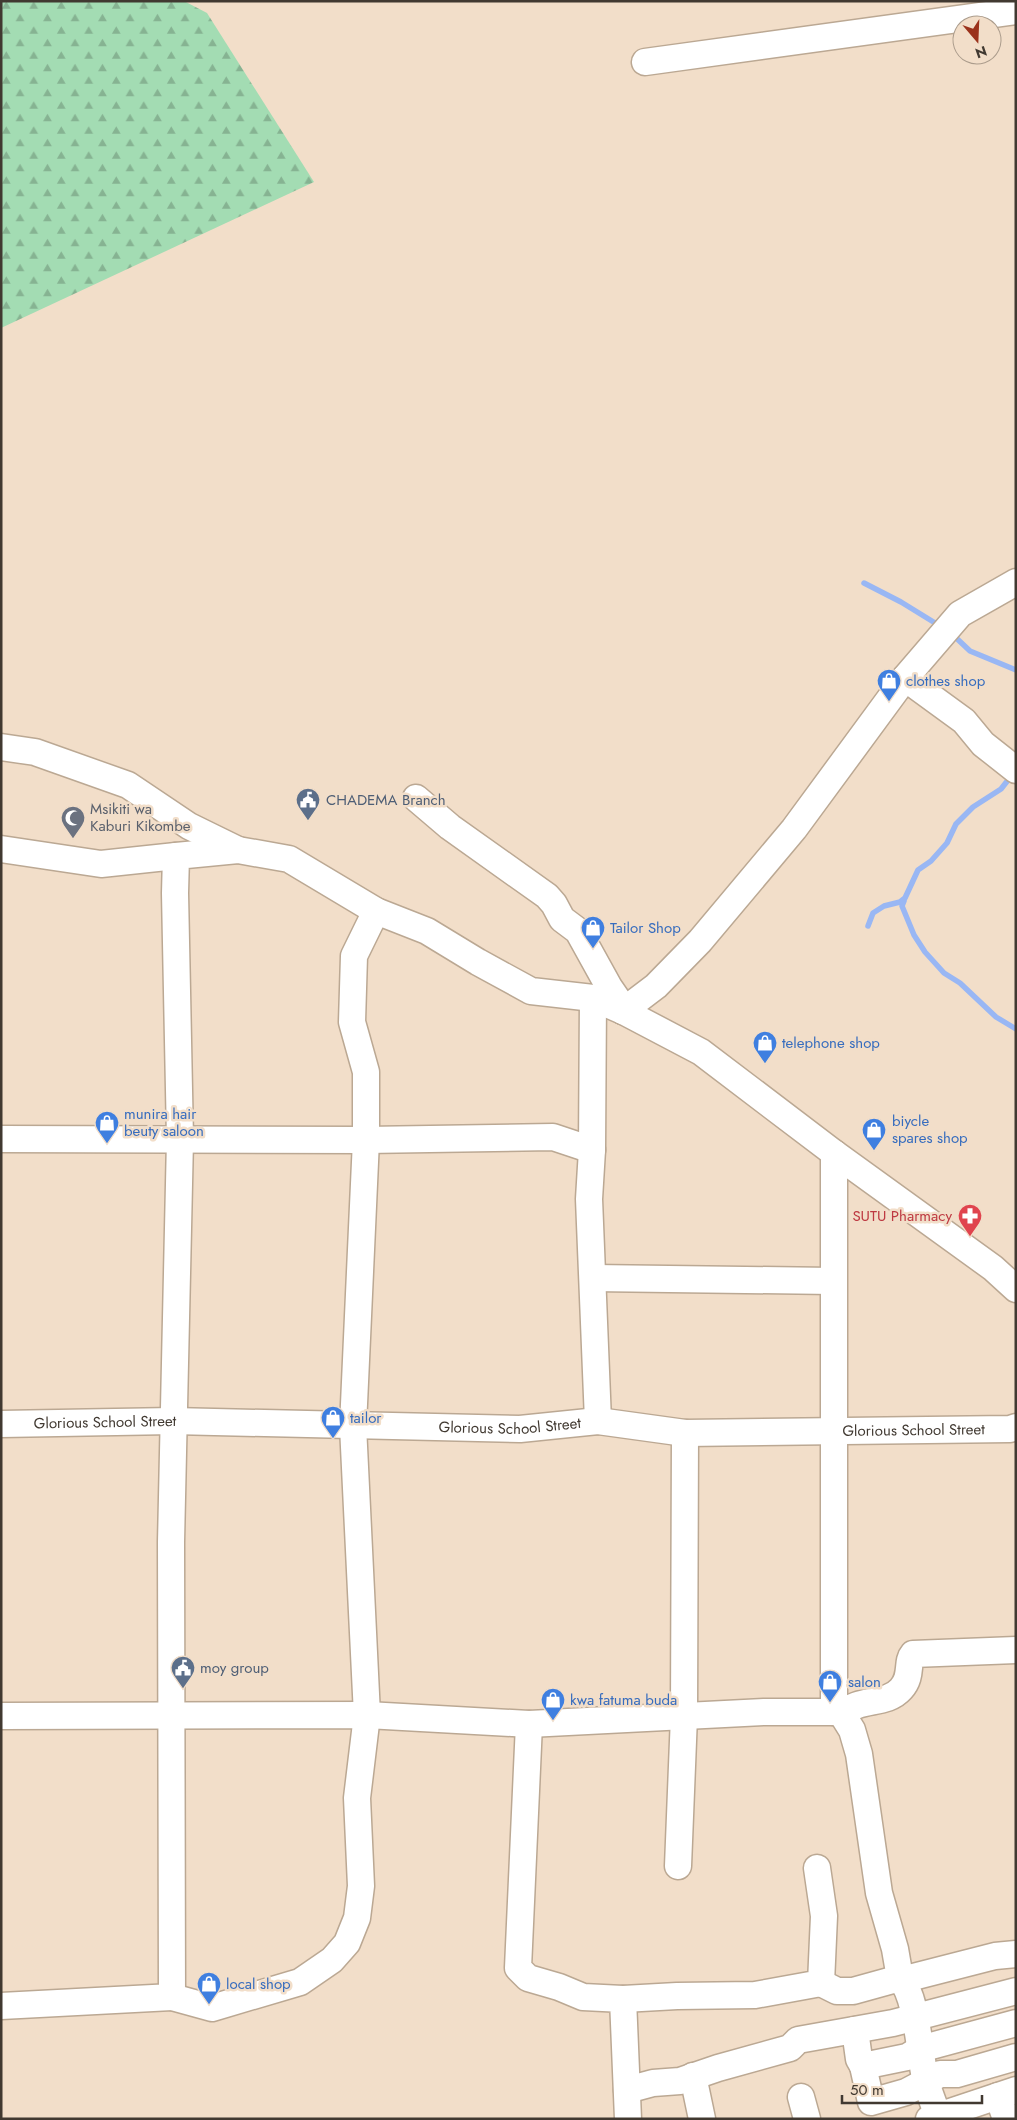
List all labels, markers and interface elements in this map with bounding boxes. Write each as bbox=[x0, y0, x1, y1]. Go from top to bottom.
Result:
north arrow bbox=[952, 15, 1002, 65]
text: N bbox=[973, 41, 990, 64]
shop icon: clothes shop bbox=[876, 668, 902, 702]
place label: clothes shop bbox=[906, 670, 986, 692]
public building icon: CHADEMA Branch bbox=[295, 787, 321, 821]
place label: CHADEMA Branch bbox=[326, 789, 446, 811]
place label: Msikiti wa Kaburi Kikombe bbox=[90, 798, 191, 837]
mosque icon: Msikiti wa Kaburi Kikombe bbox=[60, 805, 86, 839]
shop icon: Tailor Shop bbox=[580, 915, 606, 949]
place label: Tailor Shop bbox=[610, 917, 681, 939]
shop icon: telephone shop bbox=[752, 1030, 778, 1064]
place label: telephone shop bbox=[782, 1032, 880, 1054]
place label: munira hair beuty saloon bbox=[124, 1103, 204, 1142]
shop icon: munira hair beuty saloon bbox=[94, 1110, 120, 1144]
place label: biycle spares shop bbox=[892, 1110, 968, 1149]
shop icon: biycle spares shop bbox=[861, 1117, 887, 1151]
pharmacy icon: SUTU Pharmacy bbox=[957, 1203, 983, 1237]
place label: SUTU Pharmacy bbox=[852, 1205, 952, 1227]
shop icon: tailor bbox=[320, 1405, 346, 1439]
place label: tailor bbox=[350, 1407, 382, 1429]
street label: Glorious School Street bbox=[34, 1410, 177, 1434]
street label: Glorious School Street bbox=[438, 1412, 582, 1440]
street label: Glorious School Street bbox=[842, 1418, 985, 1442]
public building icon: moy group bbox=[170, 1655, 196, 1689]
place label: moy group bbox=[200, 1657, 269, 1679]
shop icon: salon bbox=[817, 1669, 843, 1703]
place label: salon bbox=[848, 1671, 881, 1693]
shop icon: kwa fatuma buda bbox=[540, 1687, 566, 1721]
place label: kwa fatuma buda bbox=[570, 1689, 677, 1711]
shop icon: local shop bbox=[196, 1971, 222, 2005]
place label: local shop bbox=[226, 1973, 291, 1995]
scale bar bbox=[842, 2072, 982, 2104]
text: 50 m bbox=[850, 2079, 884, 2101]

